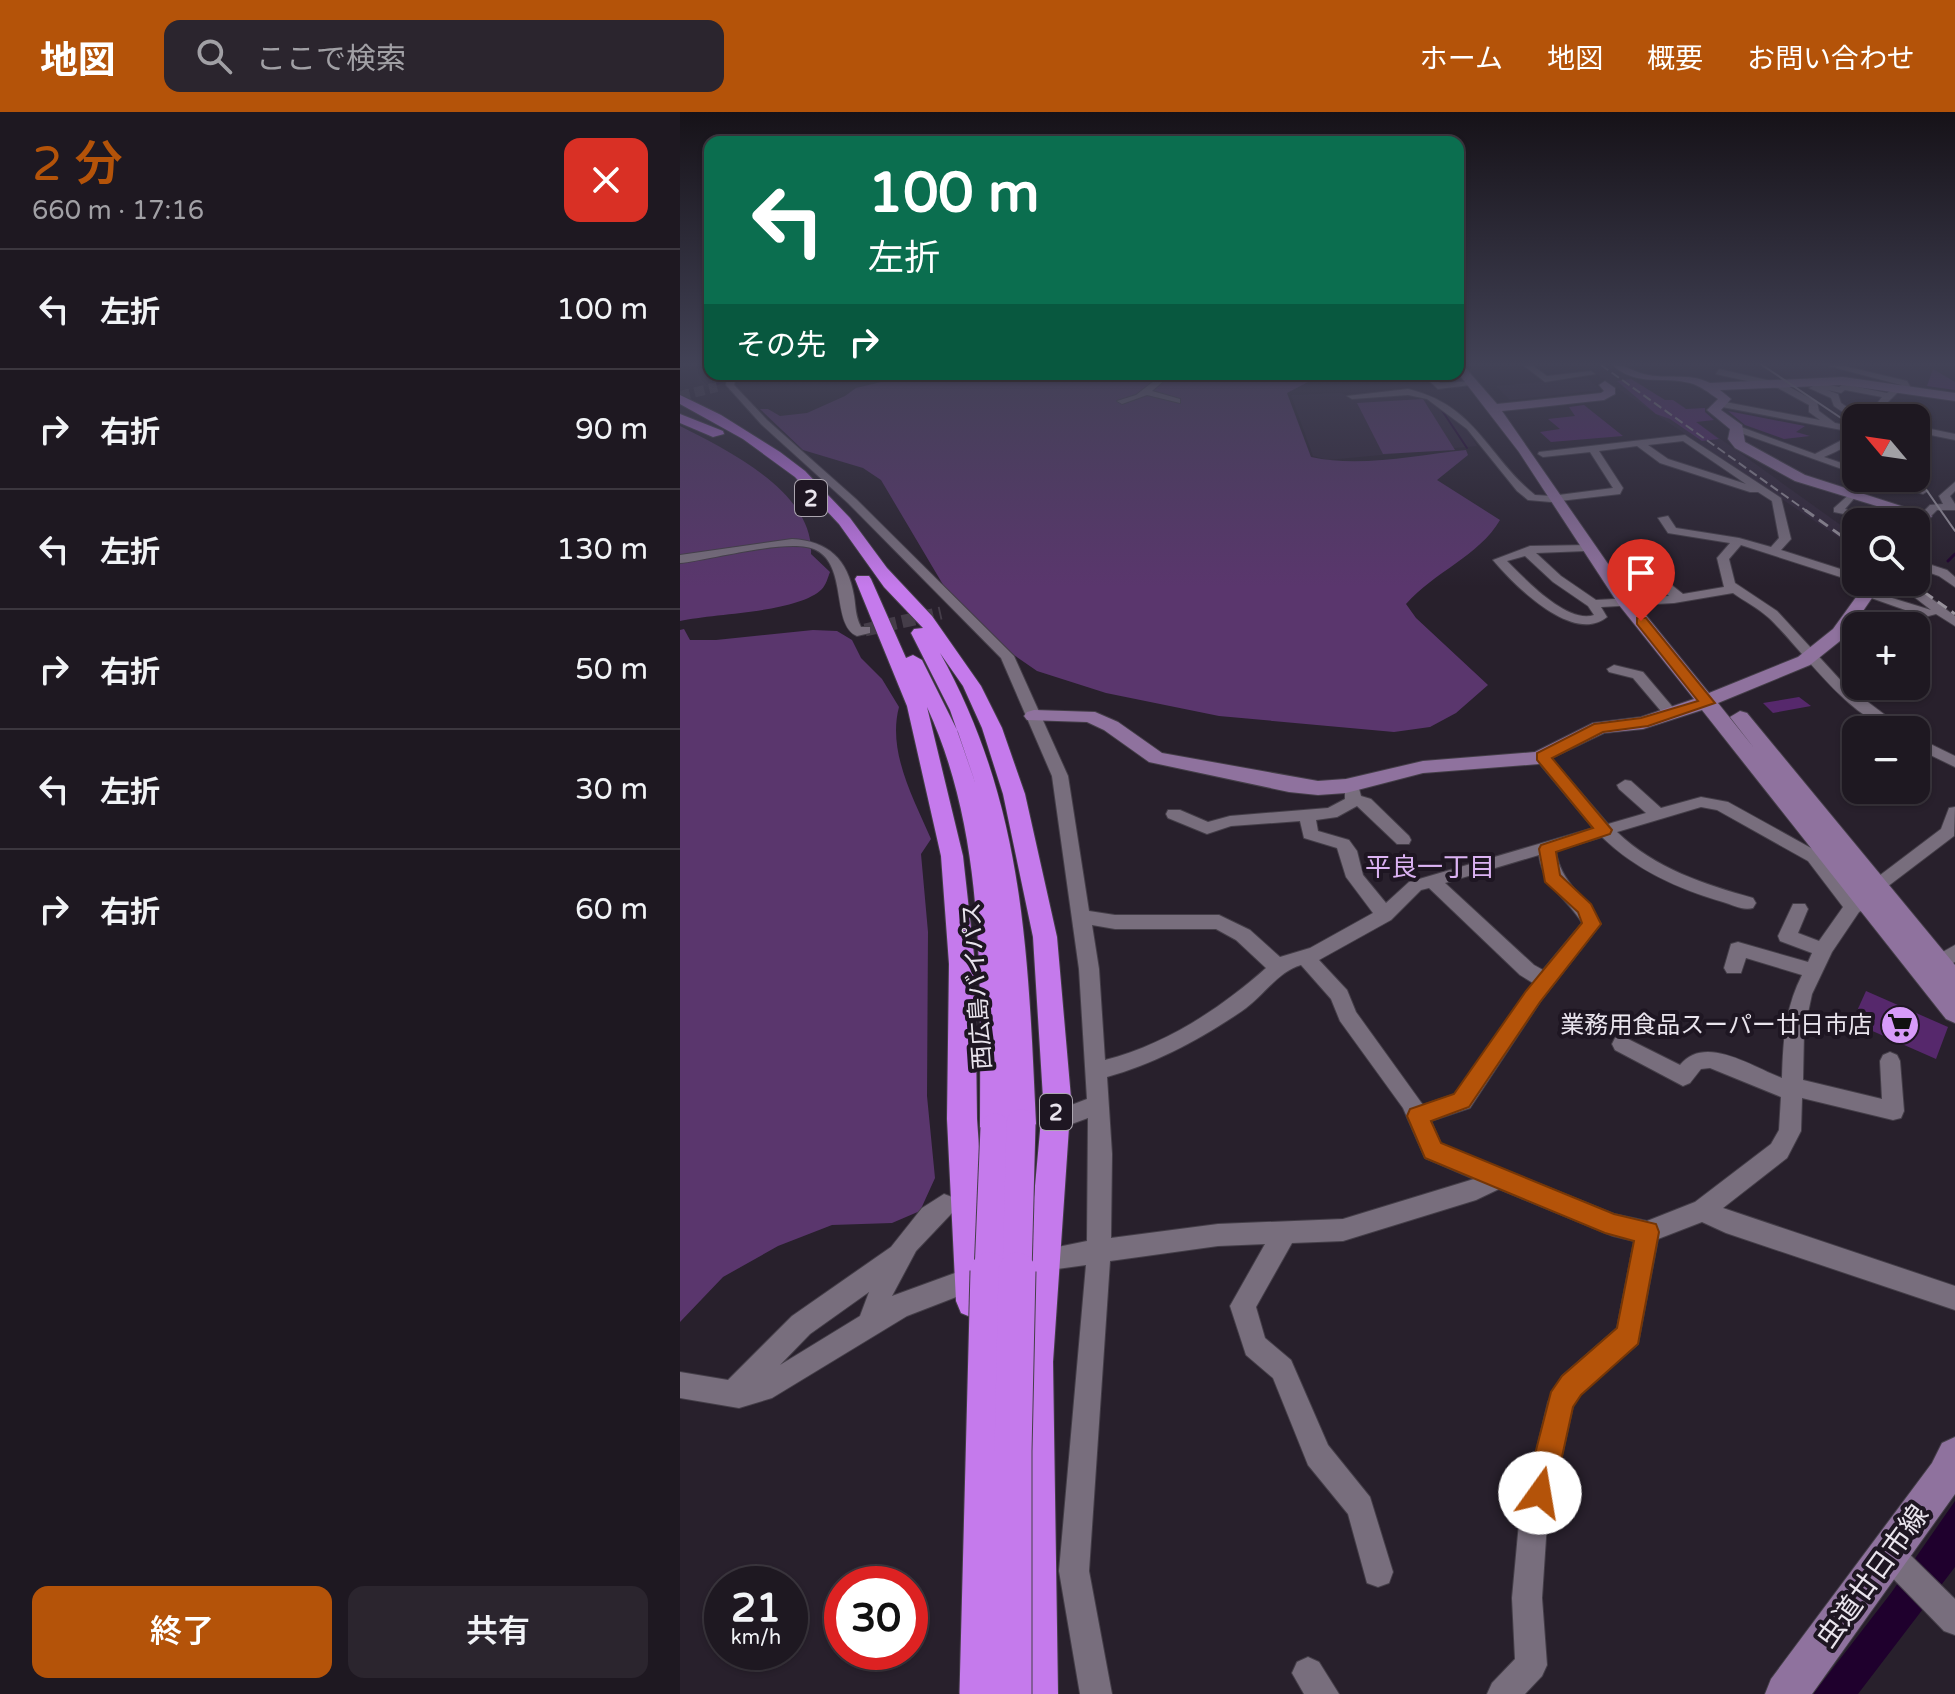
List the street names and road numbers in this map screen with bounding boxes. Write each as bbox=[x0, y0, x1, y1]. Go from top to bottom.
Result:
road number: 2 bbox=[795, 480, 827, 516]
street label: 西広島バイパス bbox=[957, 901, 998, 1071]
road number: 2 bbox=[1040, 1094, 1072, 1130]
street label: 虫道廿日市線 bbox=[1810, 1499, 1936, 1655]

